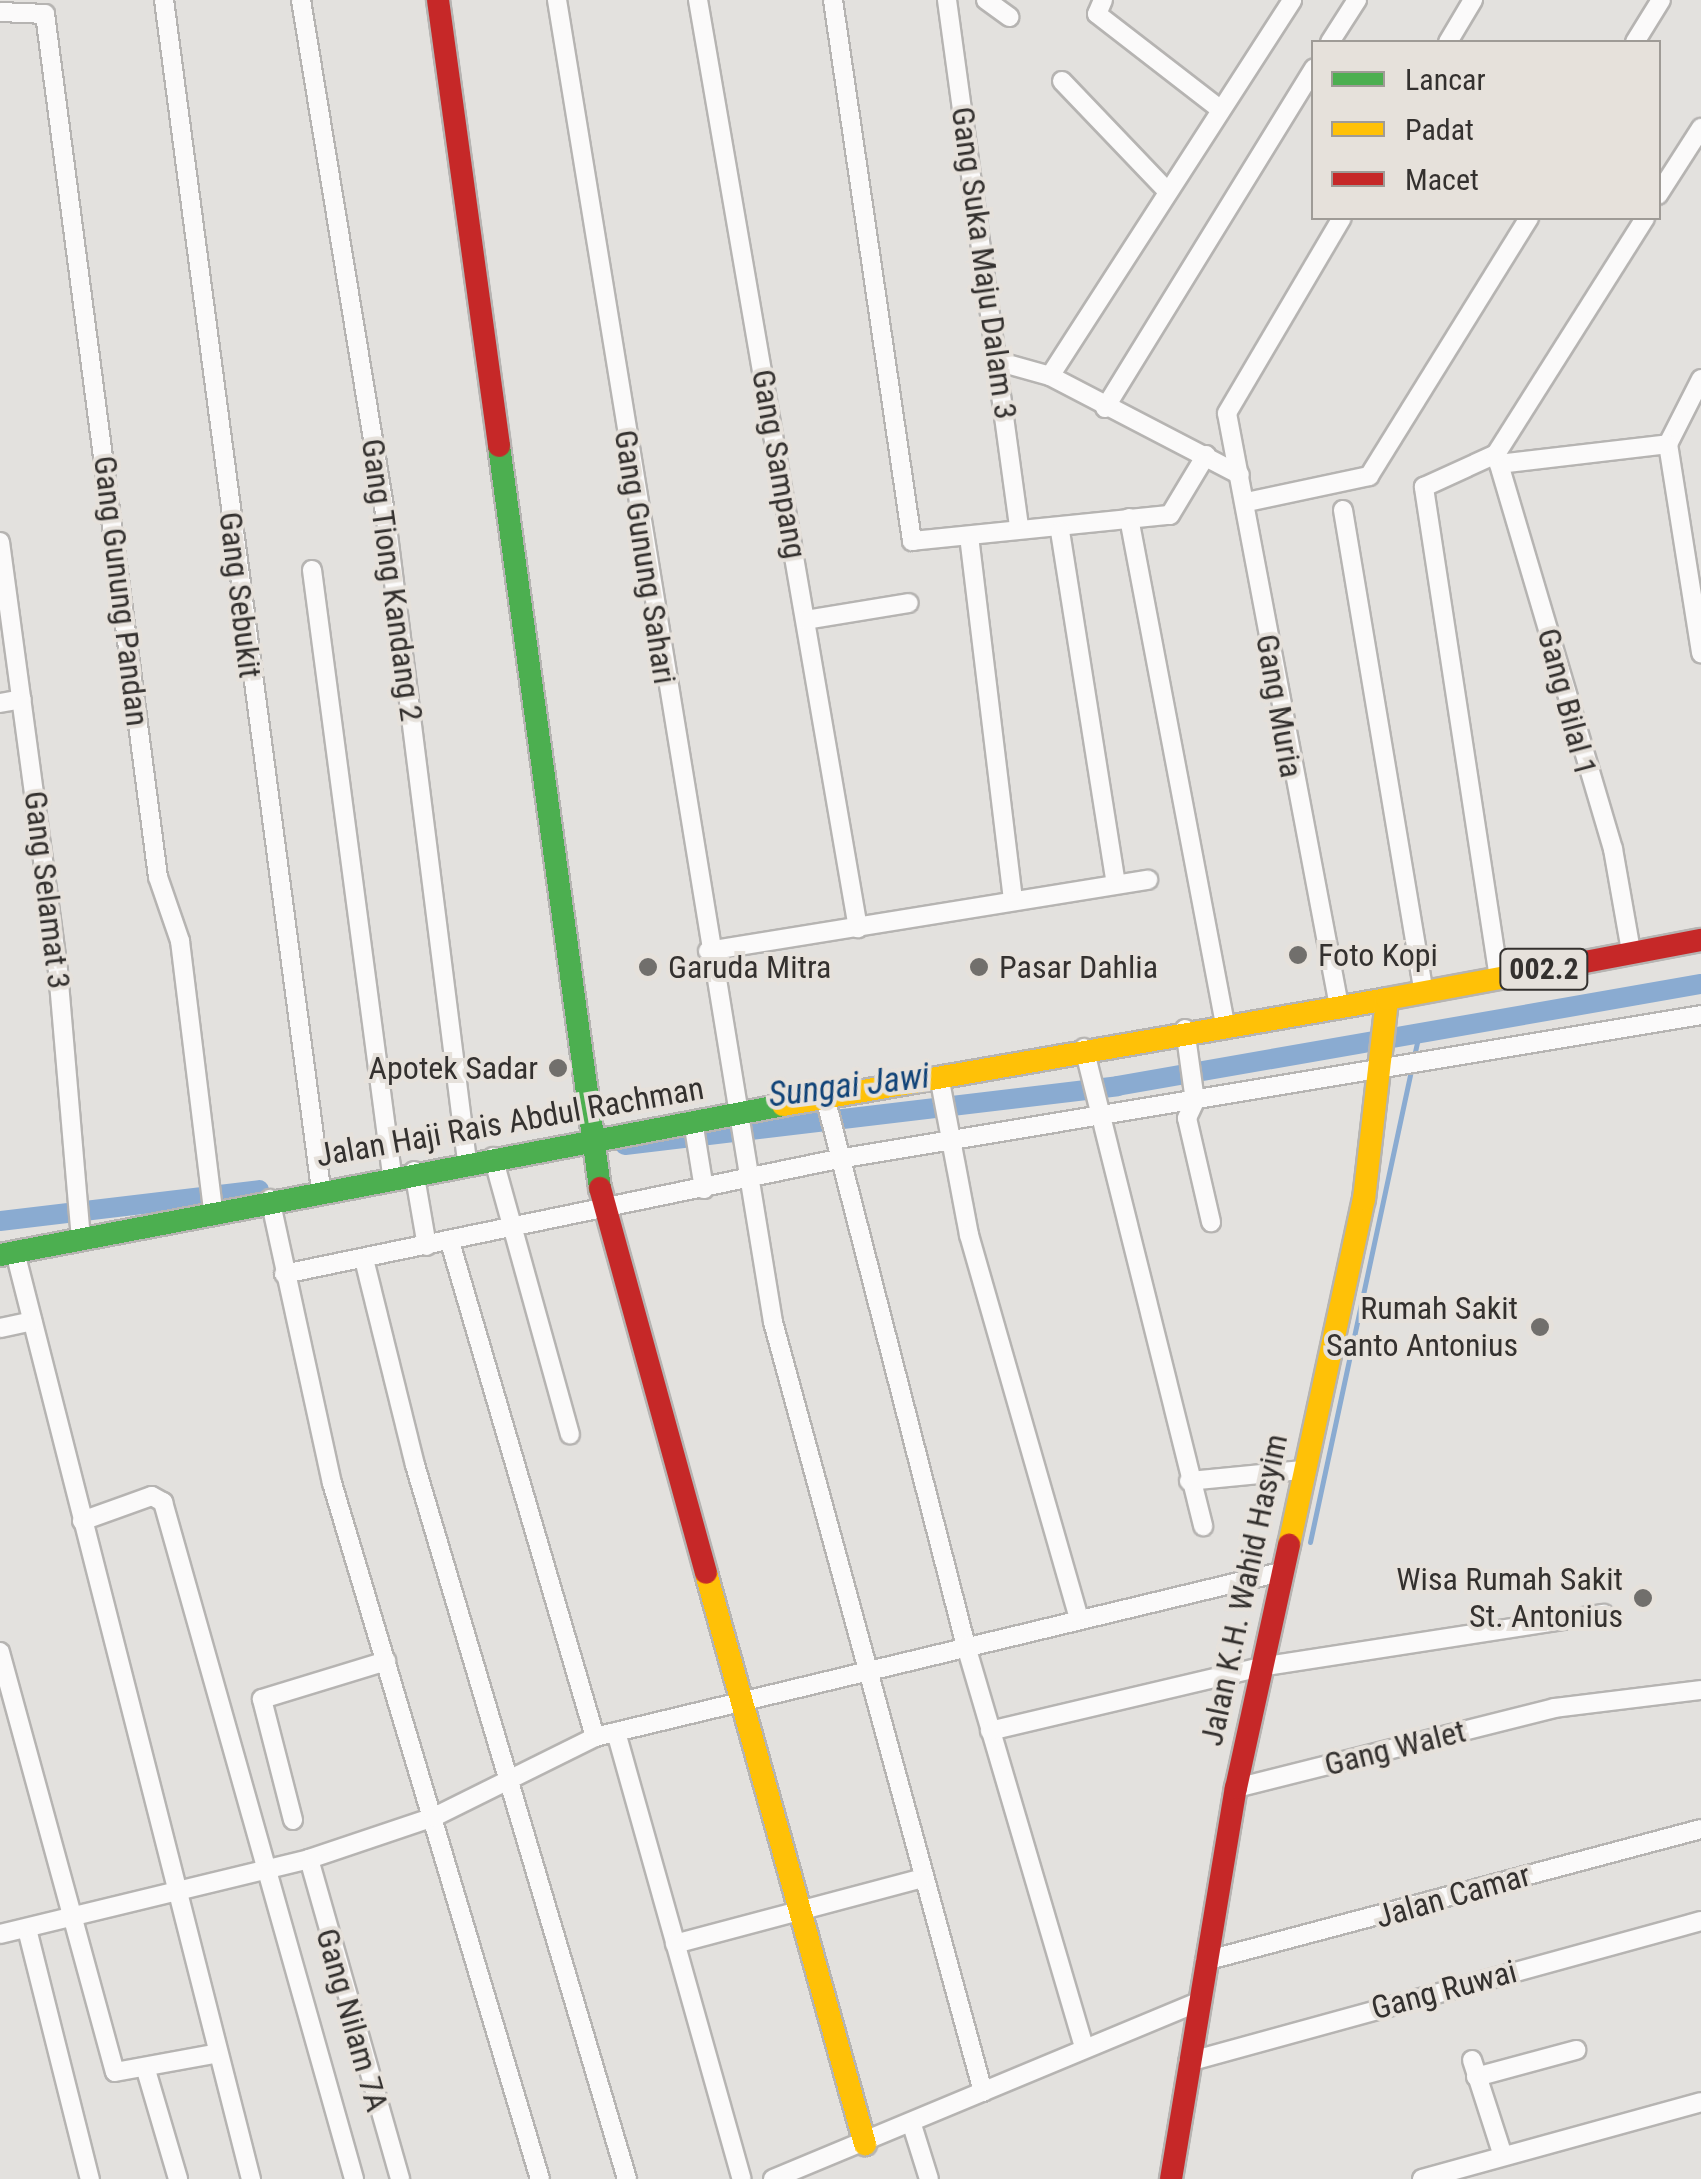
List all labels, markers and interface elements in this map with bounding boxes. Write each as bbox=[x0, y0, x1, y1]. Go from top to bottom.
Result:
legend bbox=[1311, 40, 1661, 220]
text: Lancar bbox=[1405, 62, 1486, 97]
street label: Gang Suka Maju Dalam 3 bbox=[943, 104, 1025, 422]
text: Padat bbox=[1405, 112, 1474, 147]
text: Macet bbox=[1405, 162, 1479, 197]
street label: Gang Sampang bbox=[743, 366, 815, 562]
street label: Gang Gunung Sahari bbox=[606, 427, 684, 687]
street label: Gang Tiong Kandang 2 bbox=[353, 436, 431, 724]
street label: Gang Gunung Pandan bbox=[85, 454, 157, 728]
street label: Gang Sebukit bbox=[211, 510, 269, 680]
street label: Gang Bilal 1 bbox=[1529, 624, 1605, 780]
street label: Gang Muria bbox=[1248, 631, 1310, 781]
street label: Gang Selamat 3 bbox=[16, 789, 78, 991]
place label: Foto Kopi bbox=[1318, 936, 1438, 974]
marker: Foto Kopi bbox=[1287, 944, 1309, 966]
road number: 002.2 bbox=[1499, 944, 1589, 994]
place label: Garuda Mitra bbox=[668, 948, 831, 986]
place label: Pasar Dahlia bbox=[999, 948, 1158, 986]
marker: Garuda Mitra bbox=[637, 956, 659, 978]
marker: Pasar Dahlia bbox=[968, 956, 990, 978]
place label: Apotek Sadar bbox=[369, 1049, 538, 1087]
water label: Sungai Jawi bbox=[766, 1055, 932, 1117]
marker: Apotek Sadar bbox=[547, 1057, 569, 1079]
street label: Jalan Haji Rais Abdul Rachman bbox=[313, 1069, 707, 1175]
place label: Rumah Sakit Santo Antonius bbox=[1326, 1290, 1518, 1365]
marker: Rumah Sakit Santo Antonius bbox=[1527, 1314, 1553, 1340]
street label: Jalan K.H. Wahid Hasyim bbox=[1192, 1431, 1296, 1749]
place label: Wisa Rumah Sakit St. Antonius bbox=[1396, 1561, 1623, 1636]
marker: Wisa Rumah Sakit St. Antonius bbox=[1632, 1587, 1654, 1609]
street label: Gang Walet bbox=[1321, 1712, 1469, 1784]
street label: Jalan Camar bbox=[1371, 1856, 1535, 1936]
street label: Gang Nilam 7A bbox=[308, 1924, 396, 2116]
street label: Gang Ruwai bbox=[1367, 1952, 1521, 2028]

